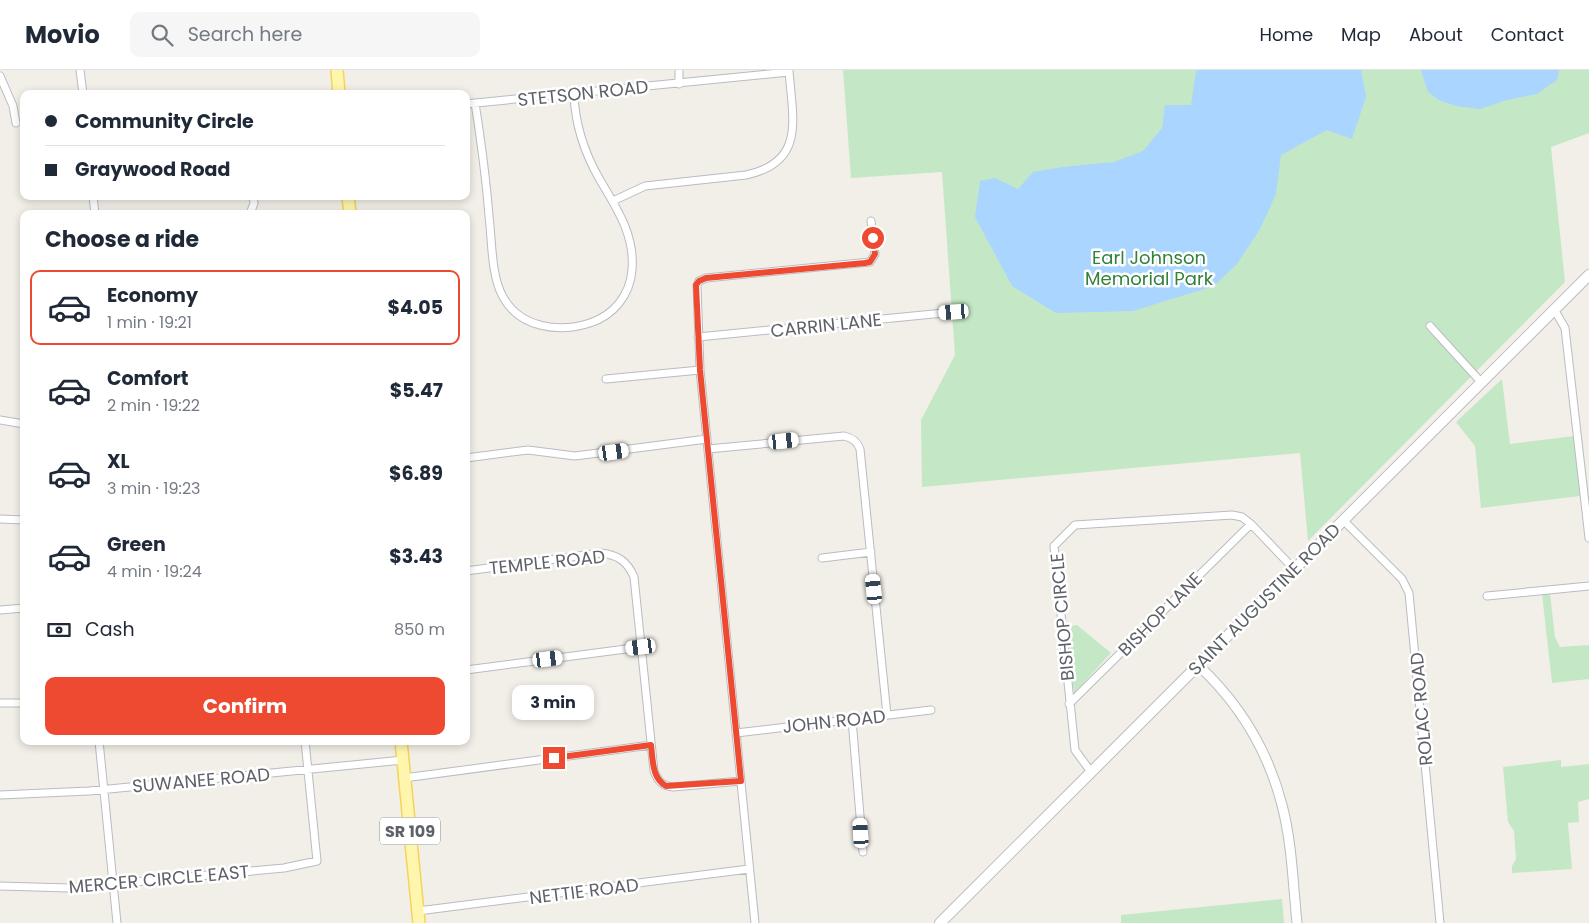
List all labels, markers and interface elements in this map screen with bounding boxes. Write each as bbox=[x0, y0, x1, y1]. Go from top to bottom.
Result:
search box bbox=[130, 12, 480, 57]
text: Movio bbox=[25, 18, 100, 51]
icon: search bbox=[148, 21, 176, 49]
text: Search here bbox=[188, 21, 302, 48]
text: Home bbox=[1259, 22, 1313, 47]
text: Map bbox=[1341, 22, 1381, 47]
text: About bbox=[1409, 22, 1463, 47]
text: Contact bbox=[1491, 22, 1564, 47]
street label: STETSON ROAD bbox=[516, 74, 650, 112]
text: Community Circle bbox=[75, 108, 254, 135]
text: Graywood Road bbox=[75, 156, 230, 183]
text: Choose a ride bbox=[45, 224, 199, 255]
route start bbox=[862, 227, 884, 249]
park label: Earl Johnson Memorial Park bbox=[1085, 245, 1214, 291]
text: Economy bbox=[107, 282, 198, 309]
icon: car bbox=[47, 285, 92, 330]
text: $4.05 bbox=[388, 294, 443, 321]
car bbox=[938, 303, 969, 321]
street label: CARRIN LANE bbox=[769, 307, 883, 343]
text: 1 min · 19:21 bbox=[107, 311, 192, 334]
text: Comfort bbox=[107, 365, 189, 392]
icon: car bbox=[47, 368, 92, 413]
text: $5.47 bbox=[390, 377, 443, 404]
text: 2 min · 19:22 bbox=[107, 394, 200, 417]
car bbox=[768, 432, 799, 450]
car bbox=[598, 442, 629, 462]
text: XL bbox=[107, 448, 130, 475]
icon: car bbox=[47, 451, 92, 496]
text: $6.89 bbox=[389, 460, 443, 487]
text: 3 min · 19:23 bbox=[107, 477, 201, 500]
street label: SAINT AUGUSTINE ROAD bbox=[1182, 517, 1346, 681]
text: Green bbox=[107, 531, 166, 558]
icon: car bbox=[47, 534, 92, 579]
text: $3.43 bbox=[389, 543, 443, 570]
street label: TEMPLE ROAD bbox=[488, 543, 606, 581]
street label: BISHOP CIRCLE bbox=[1044, 552, 1080, 682]
text: 4 min · 19:24 bbox=[107, 560, 202, 583]
street label: BISHOP LANE bbox=[1112, 566, 1208, 662]
car bbox=[864, 573, 883, 605]
icon: cash bbox=[45, 616, 73, 644]
text: Cash bbox=[85, 616, 135, 643]
text: 850 m bbox=[394, 618, 445, 641]
car bbox=[625, 638, 656, 656]
car bbox=[532, 650, 563, 668]
street label: ROLAC ROAD bbox=[1404, 651, 1438, 767]
button: Confirm bbox=[45, 677, 445, 735]
callout: 3 min bbox=[513, 686, 595, 720]
text: 3 min bbox=[530, 691, 576, 714]
street label: JOHN ROAD bbox=[781, 703, 887, 739]
route end bbox=[543, 747, 565, 769]
street label: SUWANEE ROAD bbox=[131, 762, 271, 798]
road number: SR 109 bbox=[380, 818, 440, 844]
car bbox=[852, 818, 869, 848]
street label: MERCER CIRCLE EAST bbox=[68, 859, 251, 899]
street label: NETTIE ROAD bbox=[528, 872, 640, 910]

